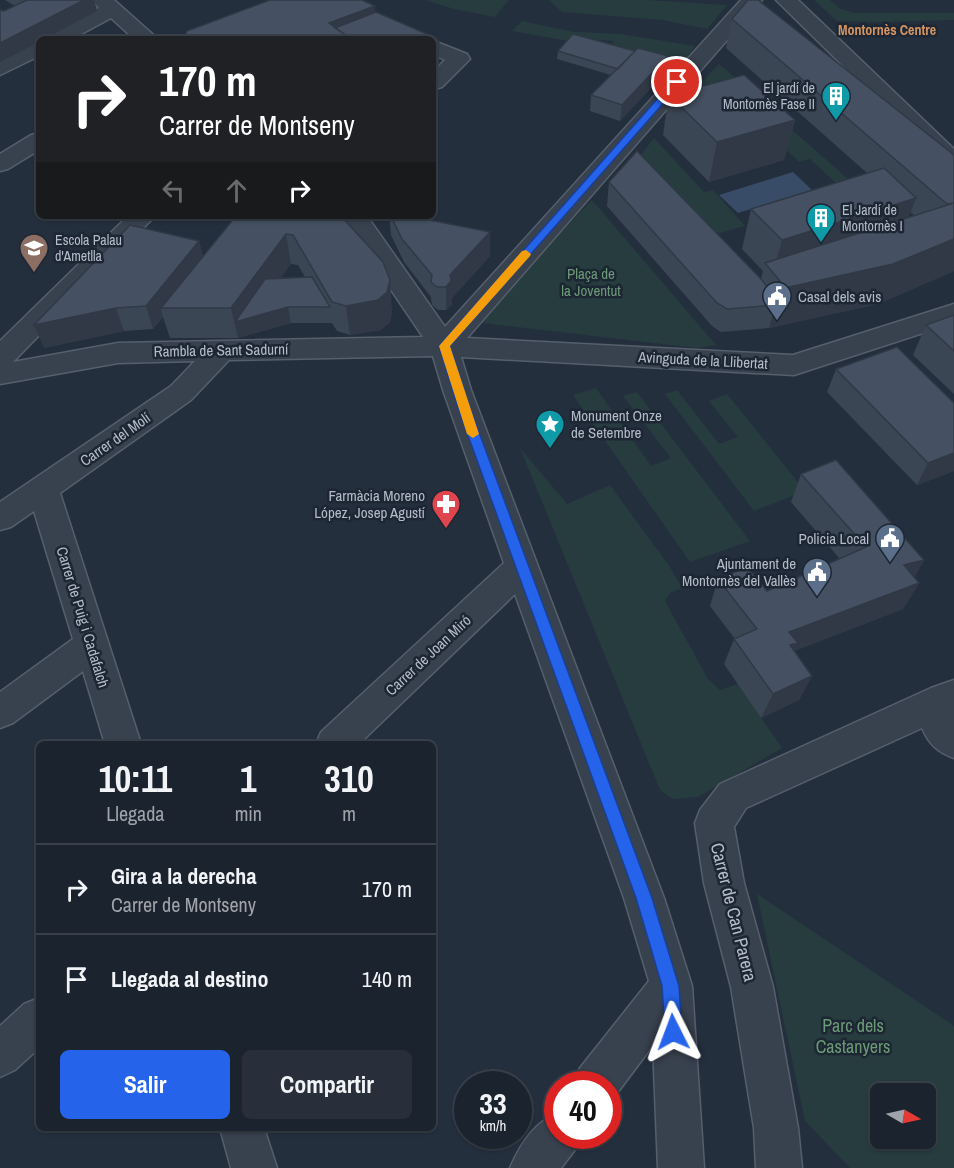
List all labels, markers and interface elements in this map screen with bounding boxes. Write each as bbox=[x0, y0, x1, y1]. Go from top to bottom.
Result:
district label: Montornès Centre bbox=[838, 21, 936, 39]
text: 170 m bbox=[159, 53, 257, 109]
pin bbox=[651, 56, 702, 107]
icon: right bbox=[60, 60, 138, 138]
icon: arrive bbox=[660, 65, 693, 98]
place label: El jardí de Montornès Fase II bbox=[723, 79, 815, 113]
building icon: El jardí de Montornès Fase II bbox=[820, 80, 852, 122]
text: Carrer de Montseny bbox=[159, 107, 355, 143]
icon: left bbox=[157, 174, 190, 207]
icon: ahead bbox=[220, 174, 253, 207]
icon: right bbox=[283, 174, 316, 207]
place label: El Jardí de Montornès I bbox=[842, 201, 903, 235]
building icon: El Jardí de Montornès I bbox=[805, 202, 837, 244]
place label: Escola Palau d'Ametlla bbox=[55, 231, 122, 265]
school or university icon: Escola Palau d'Ametlla bbox=[18, 232, 50, 274]
park label: Plaça de la Joventut bbox=[561, 263, 621, 301]
public building icon: Casal dels avis bbox=[761, 280, 793, 322]
place label: Casal dels avis bbox=[798, 286, 881, 307]
street label: Rambla de Sant Sadurní bbox=[153, 338, 289, 362]
street label: Avinguda de la Llibertat bbox=[637, 346, 769, 374]
place label: Monument Onze de Setembre bbox=[571, 405, 662, 443]
street label: Carrer del Molí bbox=[76, 407, 155, 471]
place icon: Monument Onze de Setembre bbox=[534, 408, 566, 450]
place label: Farmàcia Moreno López, Josep Agustí bbox=[314, 485, 426, 523]
pharmacy icon: Farmàcia Moreno López, Josep Agustí bbox=[430, 488, 462, 530]
public building icon: Policia Local bbox=[874, 522, 906, 564]
place label: Policia Local bbox=[799, 528, 869, 549]
street label: Carrer de Puig i Cadafalch bbox=[52, 544, 114, 690]
place label: Ajuntament de Montornès del Vallès bbox=[682, 553, 796, 591]
public building icon: Ajuntament de Montornès del Vallès bbox=[801, 556, 833, 598]
street label: Carrer de Joan Miró bbox=[381, 610, 476, 700]
text: 10:11 bbox=[98, 755, 172, 803]
text: 1 bbox=[240, 755, 257, 803]
text: 310 bbox=[324, 755, 374, 803]
text: Llegada bbox=[106, 800, 165, 827]
text: min bbox=[235, 800, 262, 827]
text: m bbox=[342, 800, 356, 827]
street label: Carrer de Can Parera bbox=[705, 840, 763, 984]
text: Gira a la derecha bbox=[111, 861, 256, 891]
icon: right bbox=[60, 873, 93, 906]
text: 170 m bbox=[362, 874, 412, 904]
text: Carrer de Montseny bbox=[111, 891, 256, 918]
icon: arrive bbox=[60, 963, 93, 996]
text: Llegada al destino bbox=[111, 964, 268, 994]
text: 140 m bbox=[362, 964, 412, 994]
position arrow bbox=[641, 1000, 705, 1064]
park label: Parc dels Castanyers bbox=[816, 1013, 890, 1059]
button: Salir bbox=[60, 1050, 230, 1119]
button: Compartir bbox=[242, 1050, 412, 1119]
speed limit sign: 40 bbox=[544, 1071, 622, 1149]
text: 33 bbox=[479, 1083, 507, 1123]
north arrow bbox=[870, 1083, 936, 1149]
map controls bbox=[870, 1083, 936, 1149]
text: km/h bbox=[480, 1115, 506, 1136]

